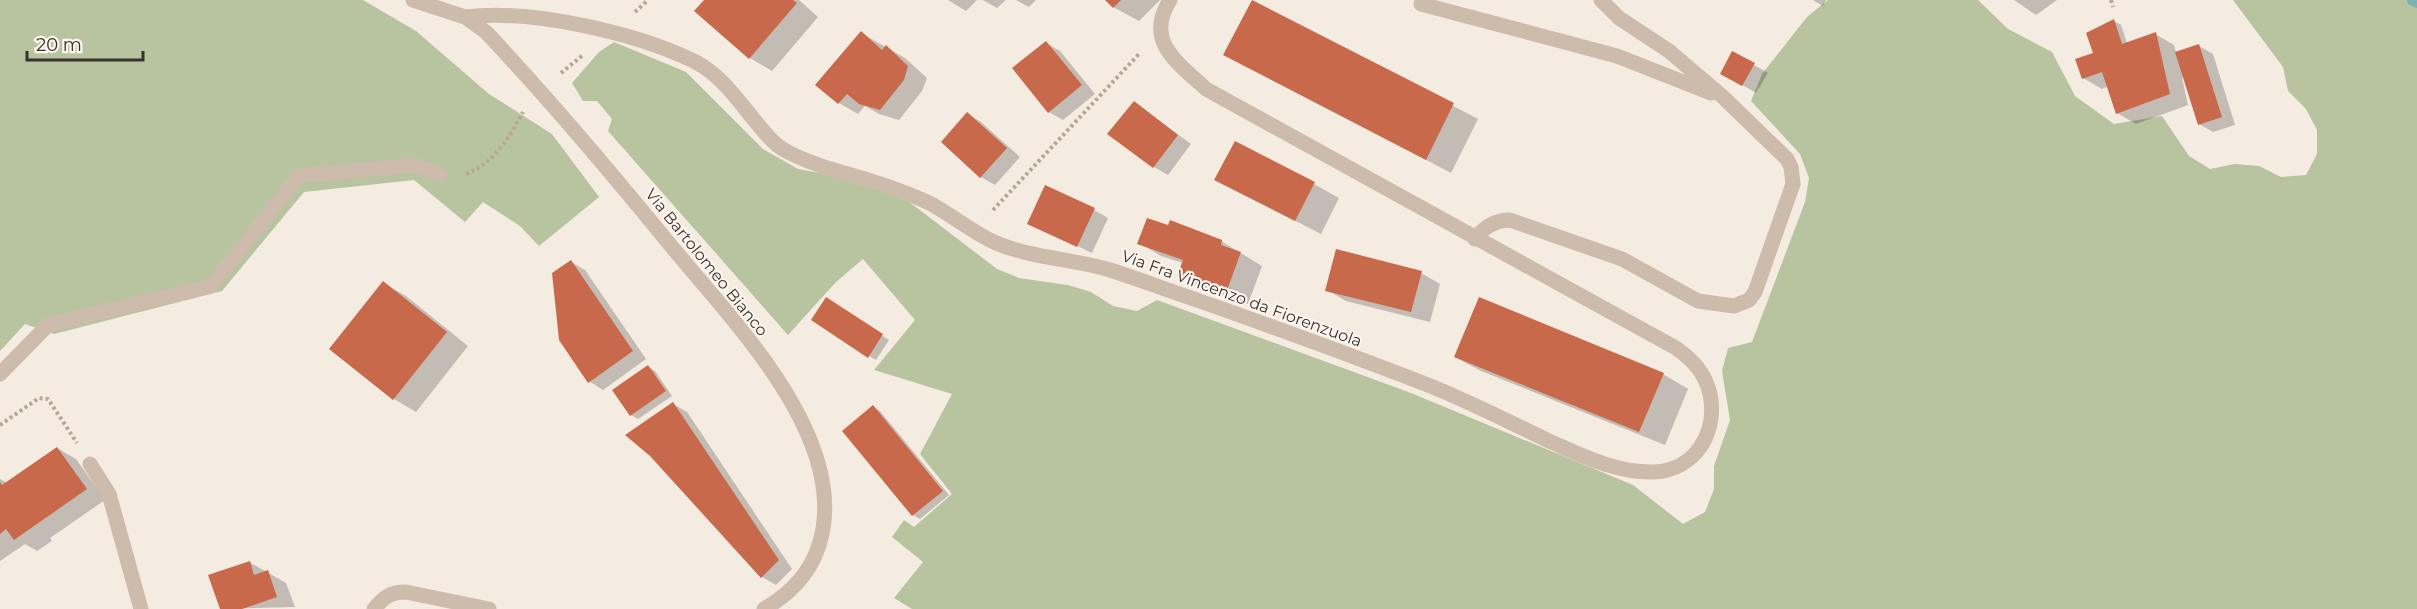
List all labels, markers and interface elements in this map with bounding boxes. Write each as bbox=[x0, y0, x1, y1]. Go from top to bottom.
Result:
scale bar bbox=[27, 24, 142, 62]
text: 20 m bbox=[36, 34, 82, 56]
street label: Via Bartolomeo Bianco bbox=[641, 185, 772, 340]
street label: Via Fra Vincenzo da Fiorenzuola bbox=[1119, 246, 1364, 351]

